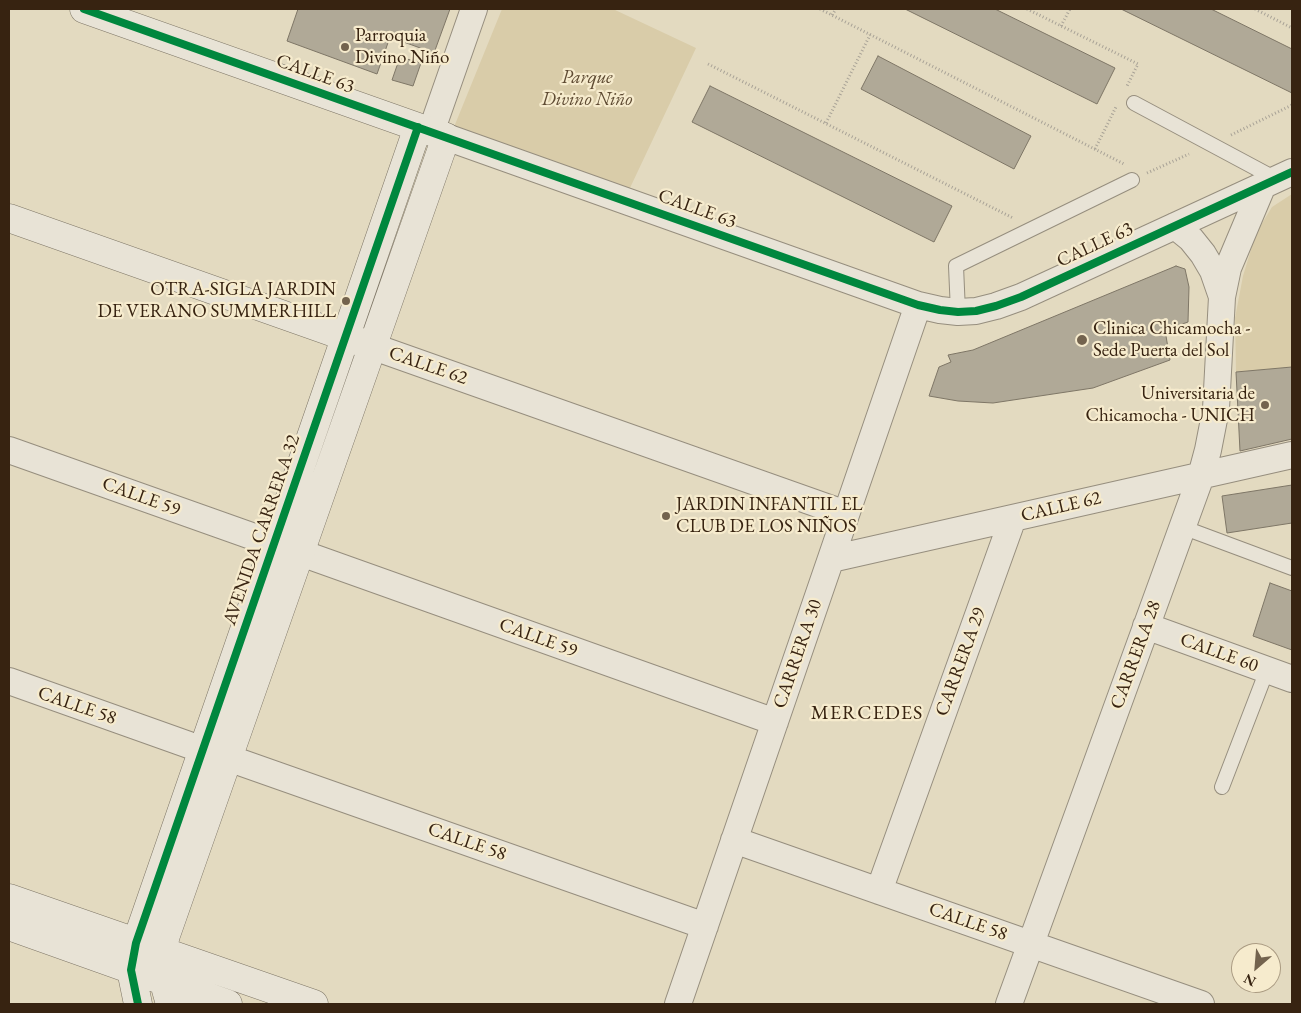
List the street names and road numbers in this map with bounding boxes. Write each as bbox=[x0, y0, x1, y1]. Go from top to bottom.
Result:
street label: CALLE 63 bbox=[273, 49, 357, 99]
street label: CALLE 63 bbox=[655, 184, 739, 234]
street label: CALLE 63 bbox=[1053, 217, 1137, 273]
street label: CALLE 62 bbox=[386, 342, 470, 390]
street label: AVENIDA CARRERA 32 bbox=[219, 432, 305, 628]
street label: CALLE 59 bbox=[99, 472, 183, 522]
street label: CALLE 62 bbox=[1019, 487, 1103, 527]
street label: CARRERA 30 bbox=[769, 596, 827, 712]
street label: CARRERA 28 bbox=[1106, 598, 1166, 712]
street label: CARRERA 29 bbox=[931, 605, 991, 719]
street label: CALLE 59 bbox=[496, 613, 580, 663]
street label: CALLE 60 bbox=[1177, 628, 1261, 678]
street label: CALLE 58 bbox=[35, 682, 119, 730]
street label: CALLE 58 bbox=[425, 818, 509, 866]
street label: CALLE 58 bbox=[926, 898, 1010, 946]

